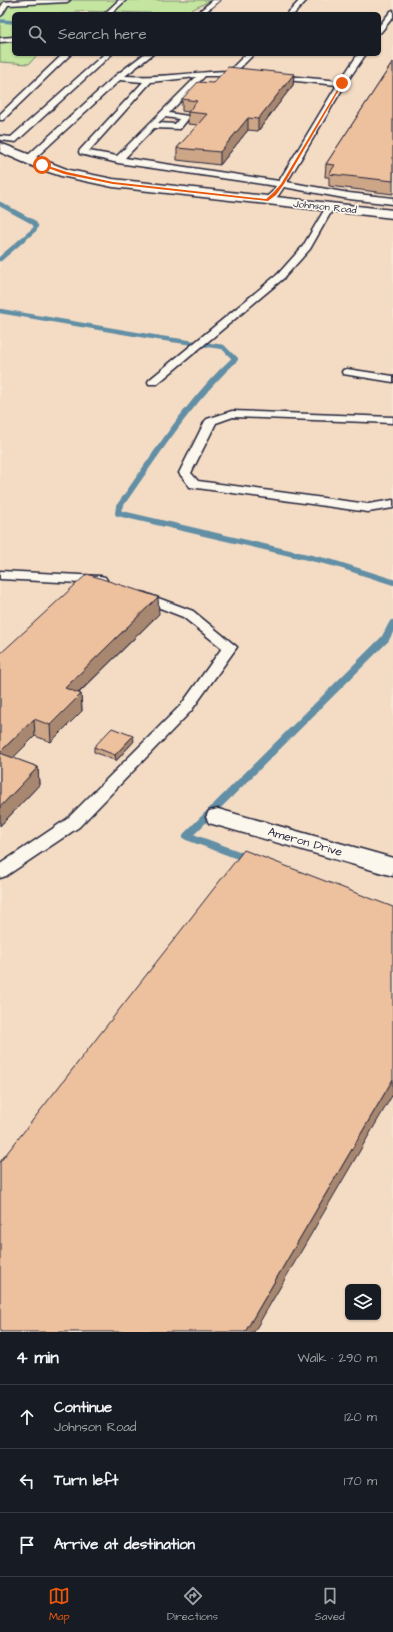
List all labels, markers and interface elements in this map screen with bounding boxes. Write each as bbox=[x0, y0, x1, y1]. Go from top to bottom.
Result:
search box bbox=[12, 12, 381, 56]
icon: search bbox=[26, 23, 48, 45]
text: Search here bbox=[58, 24, 147, 45]
route end bbox=[333, 74, 351, 92]
route start bbox=[33, 156, 51, 174]
street label: Johnson Road bbox=[293, 197, 357, 217]
street label: Ameron Drive bbox=[266, 823, 345, 861]
map controls bbox=[345, 1284, 381, 1320]
button: layers bbox=[345, 1284, 381, 1320]
text: 4 min bbox=[16, 1346, 59, 1370]
text: Walk · 290 m bbox=[298, 1349, 377, 1367]
text: Continue bbox=[54, 1397, 112, 1418]
icon: ahead bbox=[16, 1406, 38, 1428]
text: 120 m bbox=[344, 1408, 377, 1426]
text: Johnson Road bbox=[54, 1418, 137, 1436]
icon: left bbox=[16, 1470, 38, 1492]
text: Turn left bbox=[54, 1470, 118, 1491]
text: 170 m bbox=[344, 1472, 377, 1490]
icon: arrive bbox=[16, 1534, 38, 1556]
text: Arrive at destination bbox=[54, 1534, 195, 1555]
tab: Map bbox=[48, 1585, 70, 1624]
tab: Directions bbox=[167, 1585, 218, 1624]
tab: Saved bbox=[315, 1585, 345, 1624]

